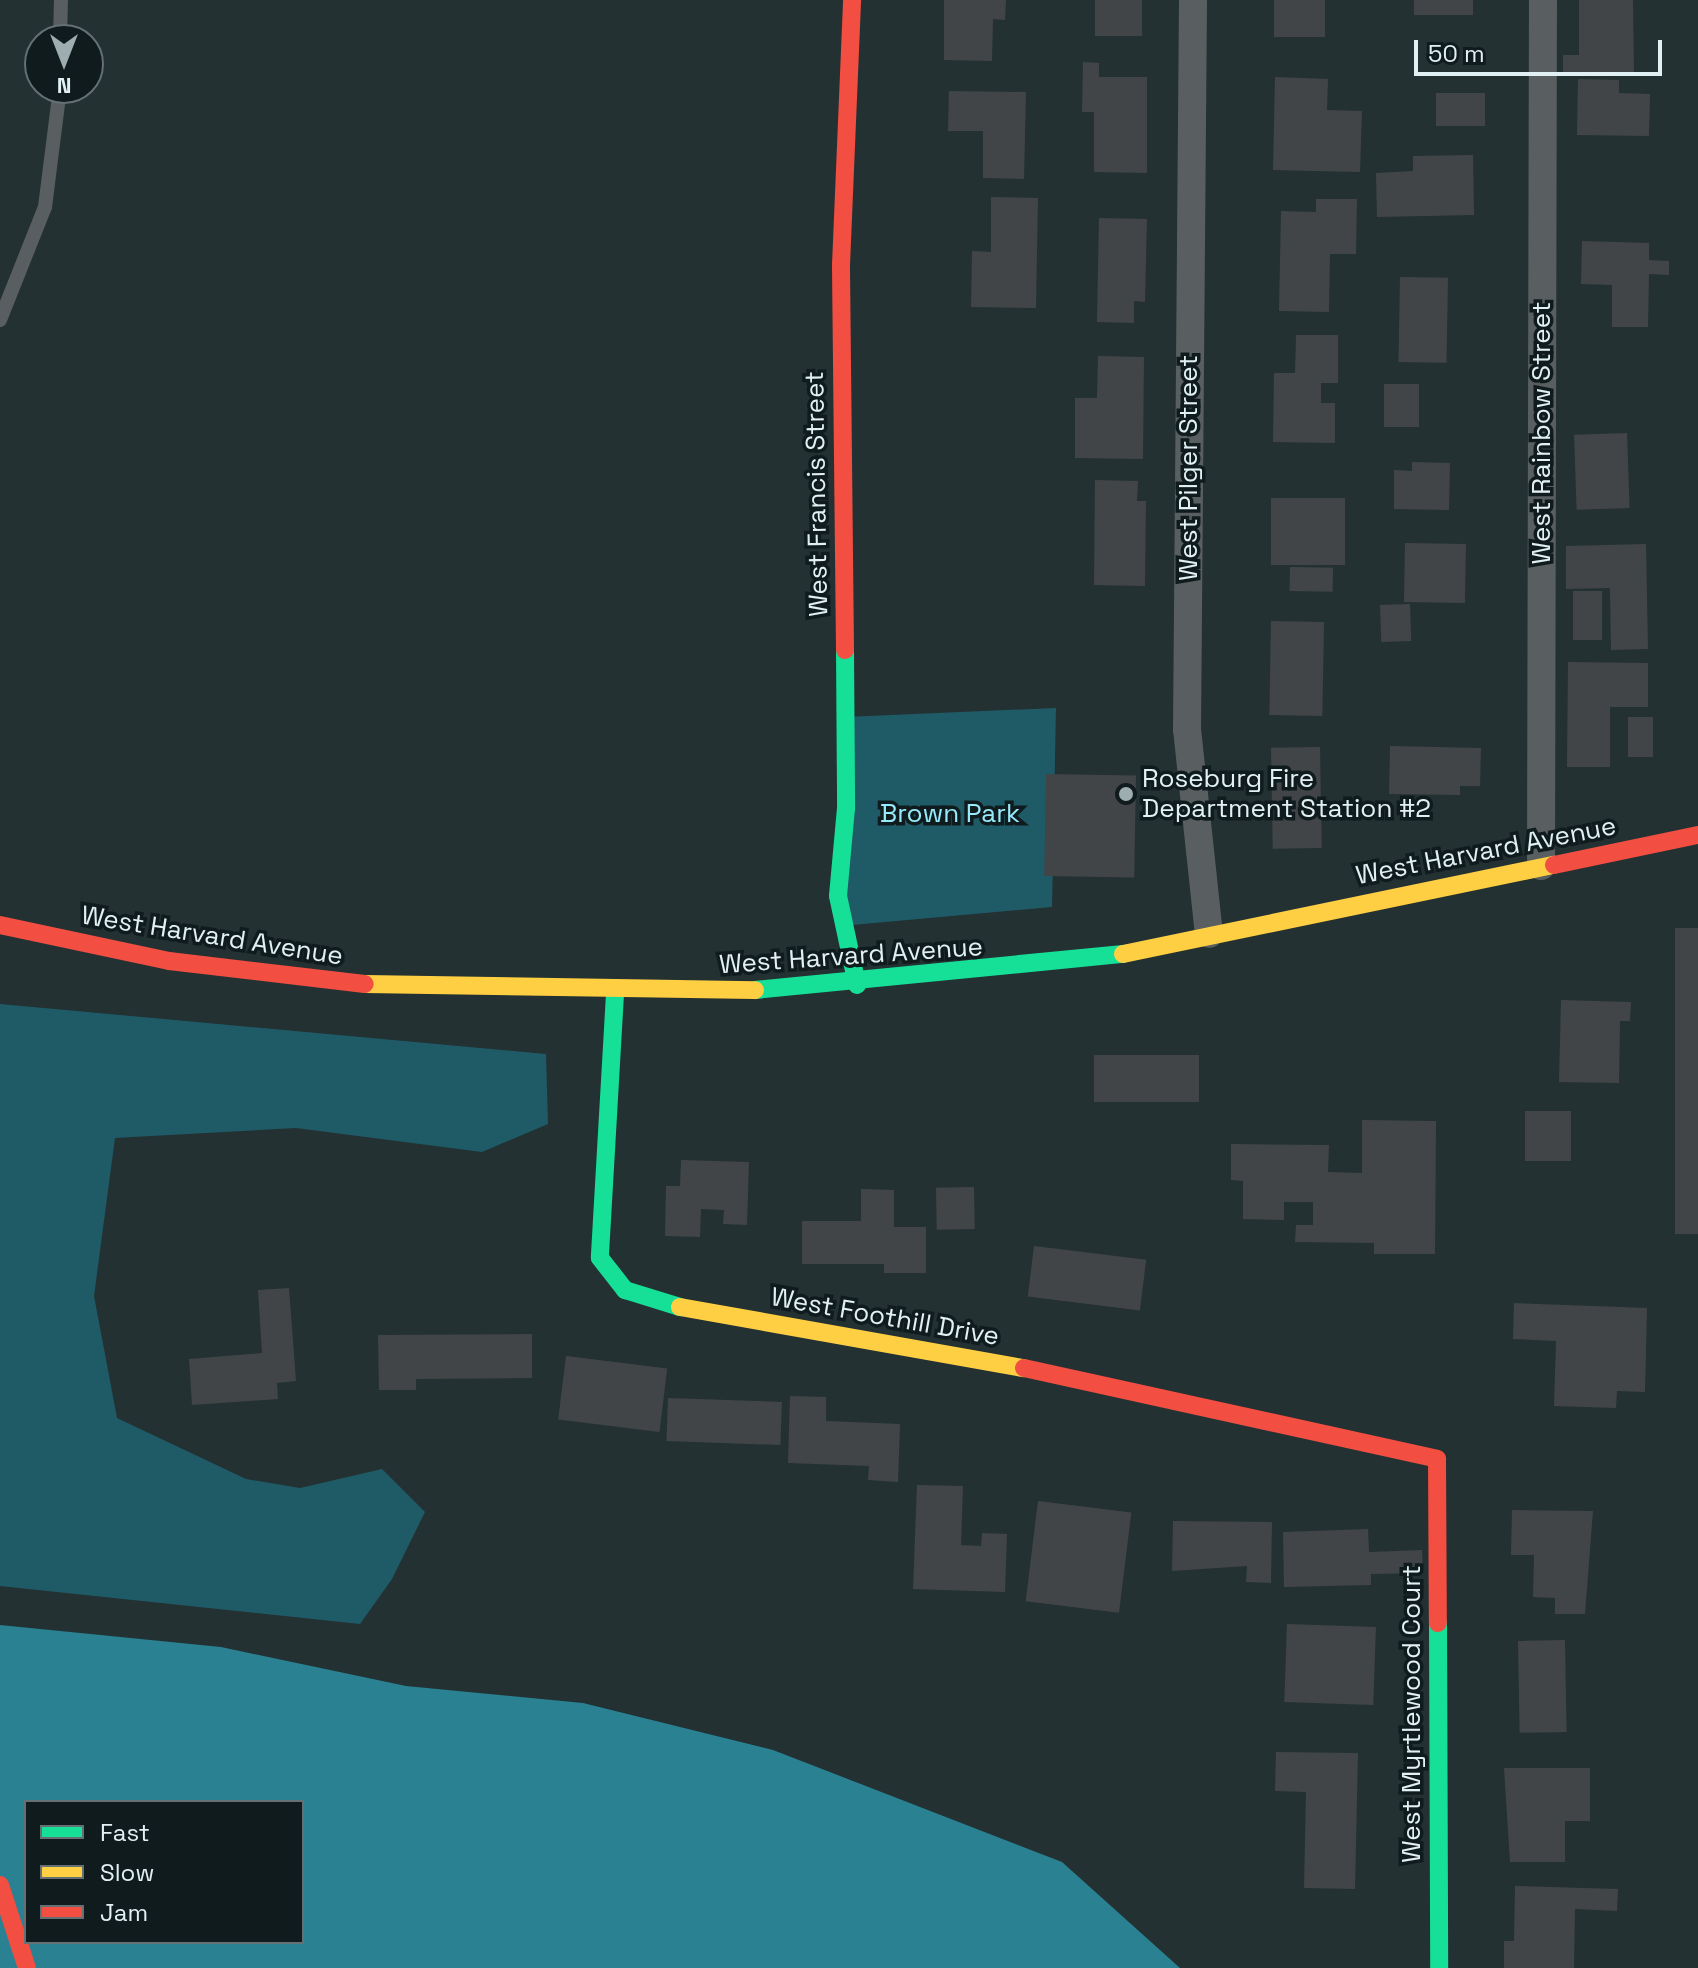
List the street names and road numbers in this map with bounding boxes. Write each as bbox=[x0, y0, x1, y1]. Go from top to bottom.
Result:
street label: West Rainbow Street bbox=[1526, 301, 1558, 565]
street label: West Pilger Street bbox=[1173, 355, 1205, 581]
street label: West Francis Street bbox=[799, 371, 835, 617]
street label: West Harvard Avenue bbox=[1353, 810, 1619, 892]
street label: West Harvard Avenue bbox=[79, 900, 345, 972]
street label: West Harvard Avenue bbox=[718, 931, 984, 981]
street label: West Foothill Drive bbox=[768, 1282, 1002, 1352]
street label: West Myrtlewood Court bbox=[1396, 1565, 1428, 1863]

